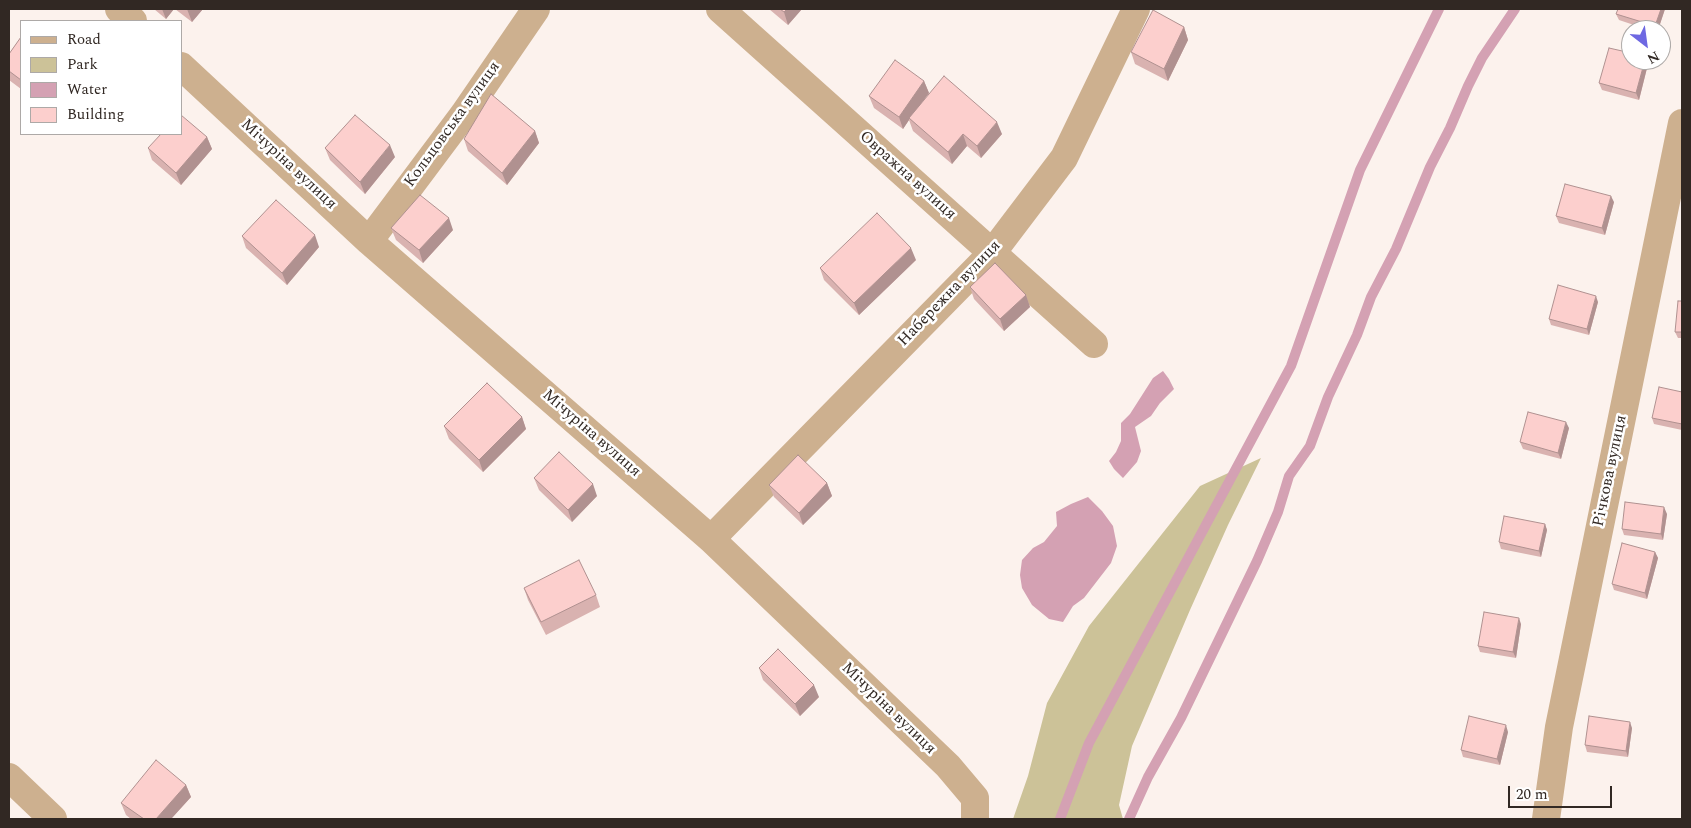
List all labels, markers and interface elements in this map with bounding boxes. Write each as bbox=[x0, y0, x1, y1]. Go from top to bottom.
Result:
legend bbox=[20, 20, 182, 135]
north arrow bbox=[1621, 20, 1671, 70]
text: Road bbox=[67, 28, 101, 51]
text: N bbox=[1643, 46, 1663, 70]
text: Park bbox=[67, 53, 98, 76]
street label: Кольцовська вулиця bbox=[401, 58, 505, 192]
text: Water bbox=[67, 78, 107, 101]
text: Building bbox=[67, 103, 124, 126]
street label: Мічуріна вулиця bbox=[236, 116, 340, 214]
street label: Овражна вулиця bbox=[855, 128, 959, 224]
street label: Набережна вулиця bbox=[895, 237, 1005, 351]
street label: Мічуріна вулиця bbox=[538, 386, 644, 482]
street label: Річкова вулиця bbox=[1590, 414, 1632, 528]
street label: Мічуріна вулиця bbox=[837, 659, 939, 759]
scale bar bbox=[1511, 776, 1615, 808]
text: 20 m bbox=[1516, 783, 1548, 806]

